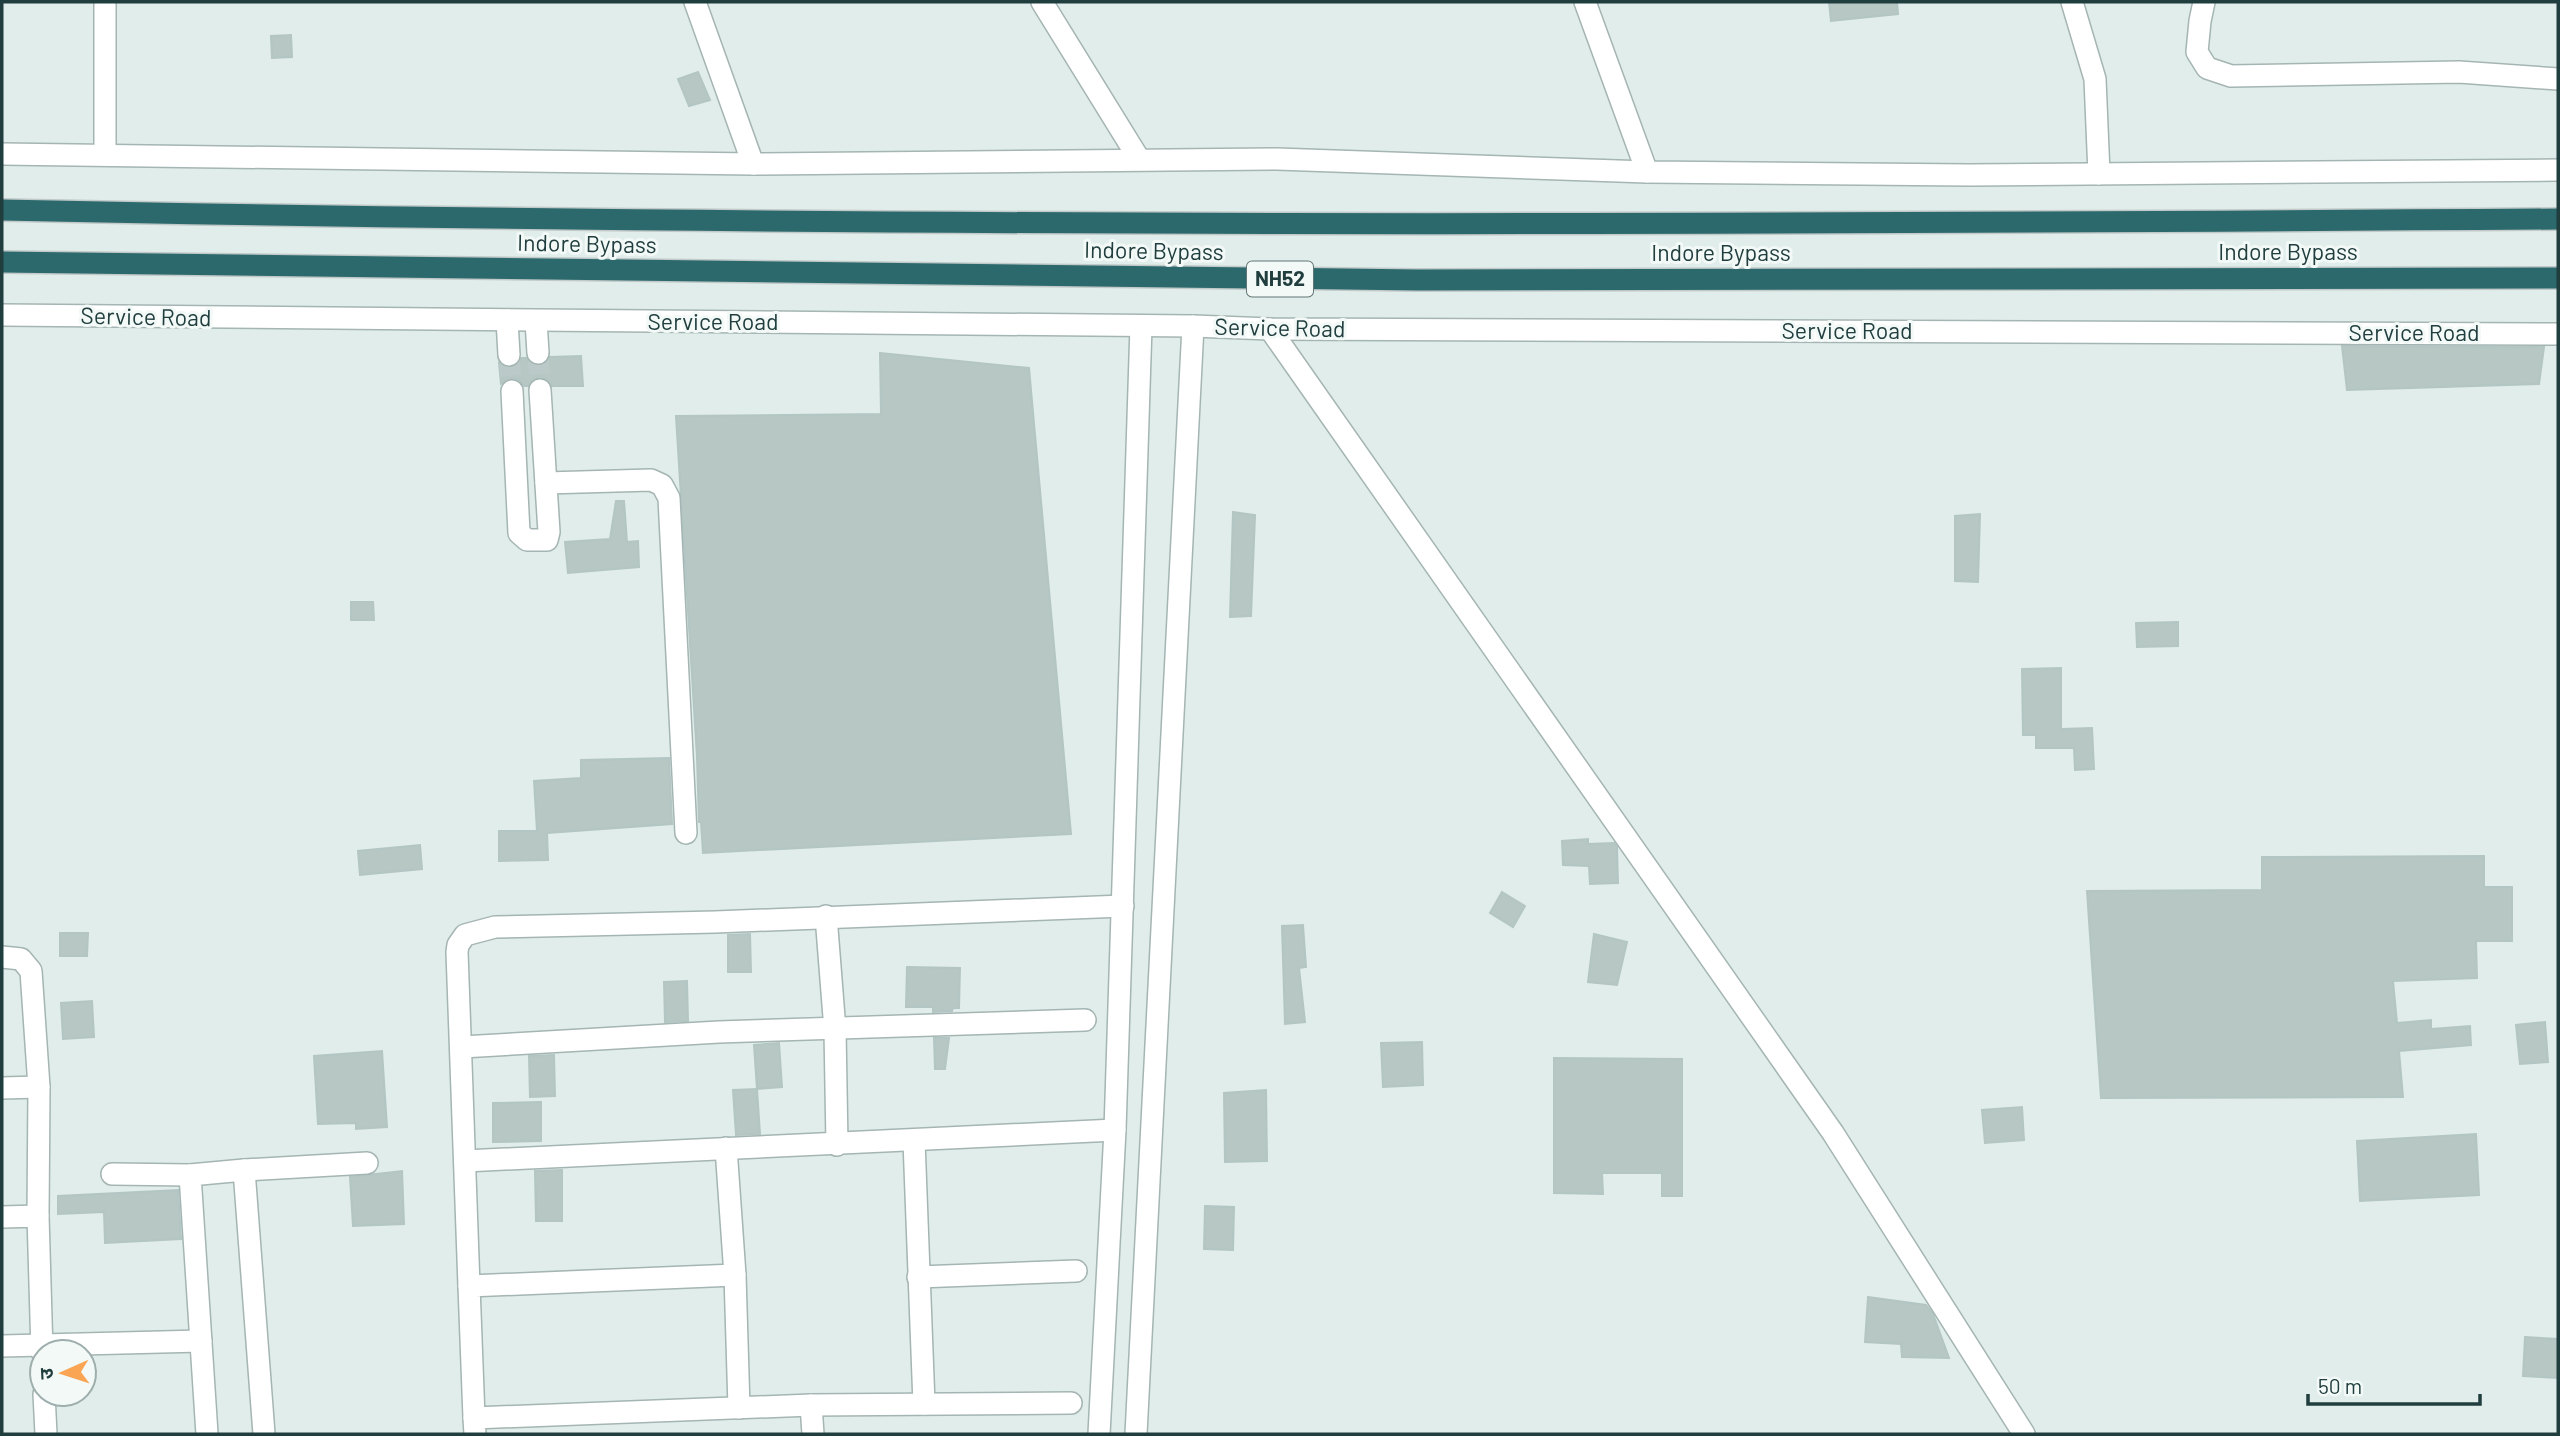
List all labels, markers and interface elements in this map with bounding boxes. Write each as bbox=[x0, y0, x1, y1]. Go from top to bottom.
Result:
street label: Indore Bypass bbox=[517, 228, 657, 258]
street label: Indore Bypass bbox=[1084, 235, 1224, 265]
street label: Indore Bypass bbox=[2218, 237, 2358, 265]
street label: Indore Bypass bbox=[1651, 238, 1791, 266]
road number: NH52 bbox=[1247, 262, 1313, 296]
street label: Service Road bbox=[80, 301, 212, 331]
street label: Service Road bbox=[647, 307, 779, 335]
street label: Service Road bbox=[1214, 312, 1346, 342]
street label: Service Road bbox=[1781, 316, 1913, 344]
street label: Service Road bbox=[2348, 318, 2480, 346]
north arrow bbox=[28, 1338, 98, 1408]
scale bar bbox=[2308, 1362, 2480, 1406]
text: उ bbox=[34, 1367, 57, 1380]
text: 50 m bbox=[2318, 1373, 2362, 1398]

